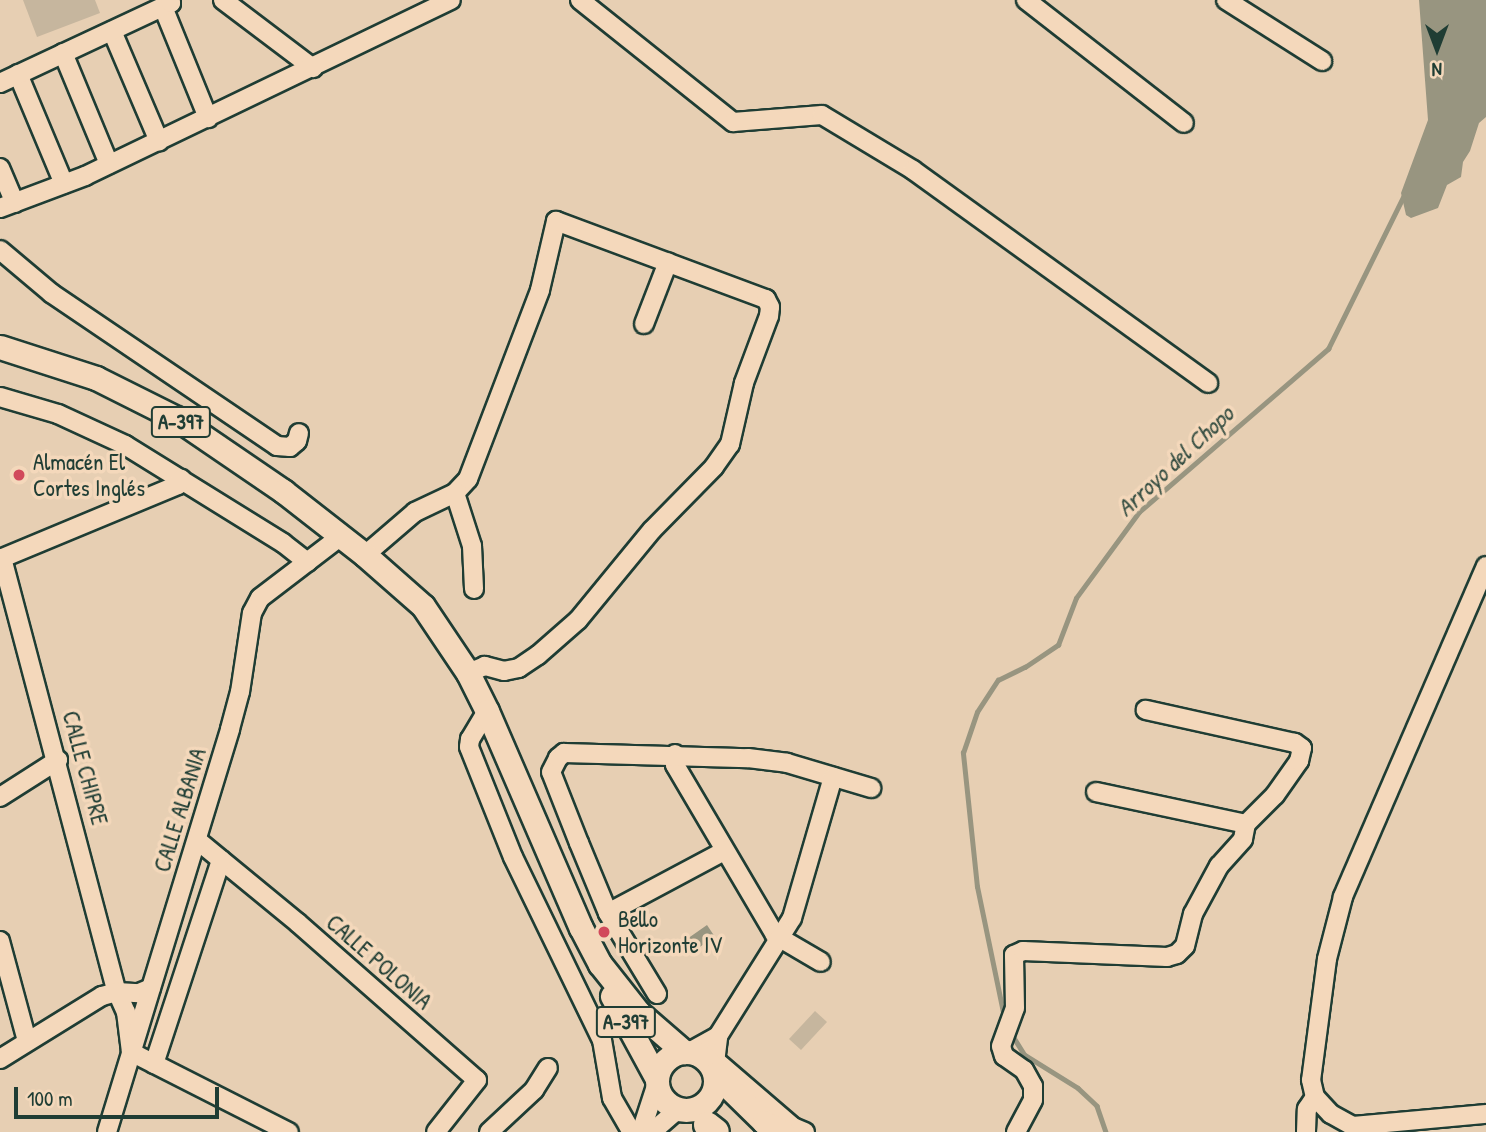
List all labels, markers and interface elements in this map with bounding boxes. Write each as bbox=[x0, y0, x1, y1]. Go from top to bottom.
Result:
north arrow bbox=[1402, 14, 1472, 84]
text: N bbox=[1432, 57, 1442, 83]
water label: Arroyo del Chopo bbox=[1111, 400, 1239, 522]
road number: A-397 bbox=[150, 404, 212, 440]
place label: Almacén El Cortes Inglés bbox=[33, 448, 145, 502]
marker: Almacén El Cortes Inglés bbox=[11, 467, 27, 483]
street label: CALLE CHIPRE bbox=[57, 708, 113, 828]
street label: CALLE ALBANIA bbox=[148, 745, 212, 875]
place label: Bello Horizonte IV bbox=[618, 905, 722, 959]
street label: CALLE POLONIA bbox=[321, 909, 437, 1015]
marker: Bello Horizonte IV bbox=[596, 924, 612, 940]
road number: A-397 bbox=[594, 1004, 658, 1040]
scale bar bbox=[18, 1072, 222, 1116]
text: 100 m bbox=[27, 1084, 73, 1113]

